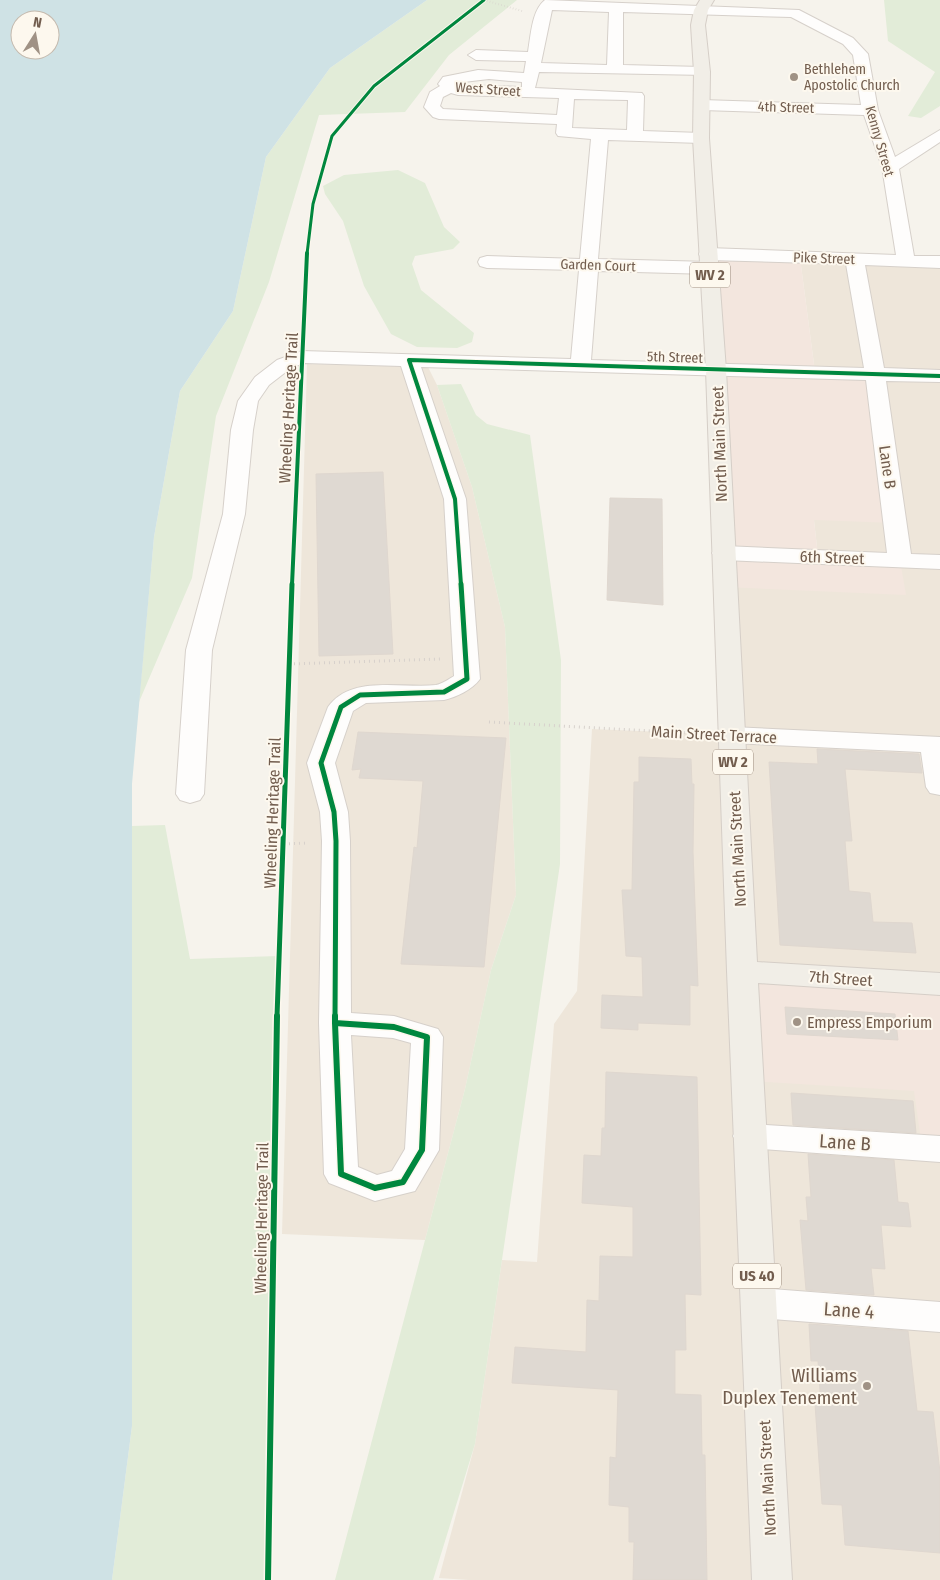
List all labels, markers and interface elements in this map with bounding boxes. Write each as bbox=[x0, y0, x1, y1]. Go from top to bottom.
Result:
north arrow bbox=[10, 10, 60, 60]
text: N bbox=[32, 14, 43, 32]
place label: Bethlehem Apostolic Church bbox=[804, 61, 900, 94]
marker: Bethlehem Apostolic Church bbox=[788, 71, 800, 83]
street label: West Street bbox=[455, 79, 522, 100]
street label: 4th Street bbox=[757, 98, 815, 117]
street label: Kenny Street bbox=[861, 104, 898, 179]
street label: Pike Street bbox=[793, 249, 856, 268]
street label: Garden Court bbox=[560, 256, 636, 275]
road number: WV 2 bbox=[690, 262, 730, 288]
street label: Wheeling Heritage Trail bbox=[275, 332, 302, 484]
street label: 5th Street bbox=[647, 348, 704, 367]
street label: North Main Street bbox=[708, 385, 731, 502]
street label: Lane B bbox=[875, 444, 900, 490]
street label: 6th Street bbox=[799, 547, 865, 568]
street label: Main Street Terrace bbox=[651, 722, 777, 747]
street label: Wheeling Heritage Trail bbox=[260, 737, 285, 889]
road number: WV 2 bbox=[713, 750, 753, 774]
street label: North Main Street bbox=[725, 790, 750, 907]
street label: 7th Street bbox=[809, 967, 874, 990]
place label: Empress Emporium bbox=[807, 1013, 932, 1032]
marker: Empress Emporium bbox=[791, 1016, 803, 1028]
street label: Lane B bbox=[818, 1129, 872, 1156]
street label: Wheeling Heritage Trail bbox=[251, 1142, 272, 1294]
road number: US 40 bbox=[733, 1264, 781, 1288]
street label: Lane 4 bbox=[823, 1297, 875, 1324]
place label: Williams Duplex Tenement bbox=[722, 1364, 858, 1409]
marker: Williams Duplex Tenement bbox=[861, 1380, 873, 1392]
street label: North Main Street bbox=[755, 1419, 780, 1536]

